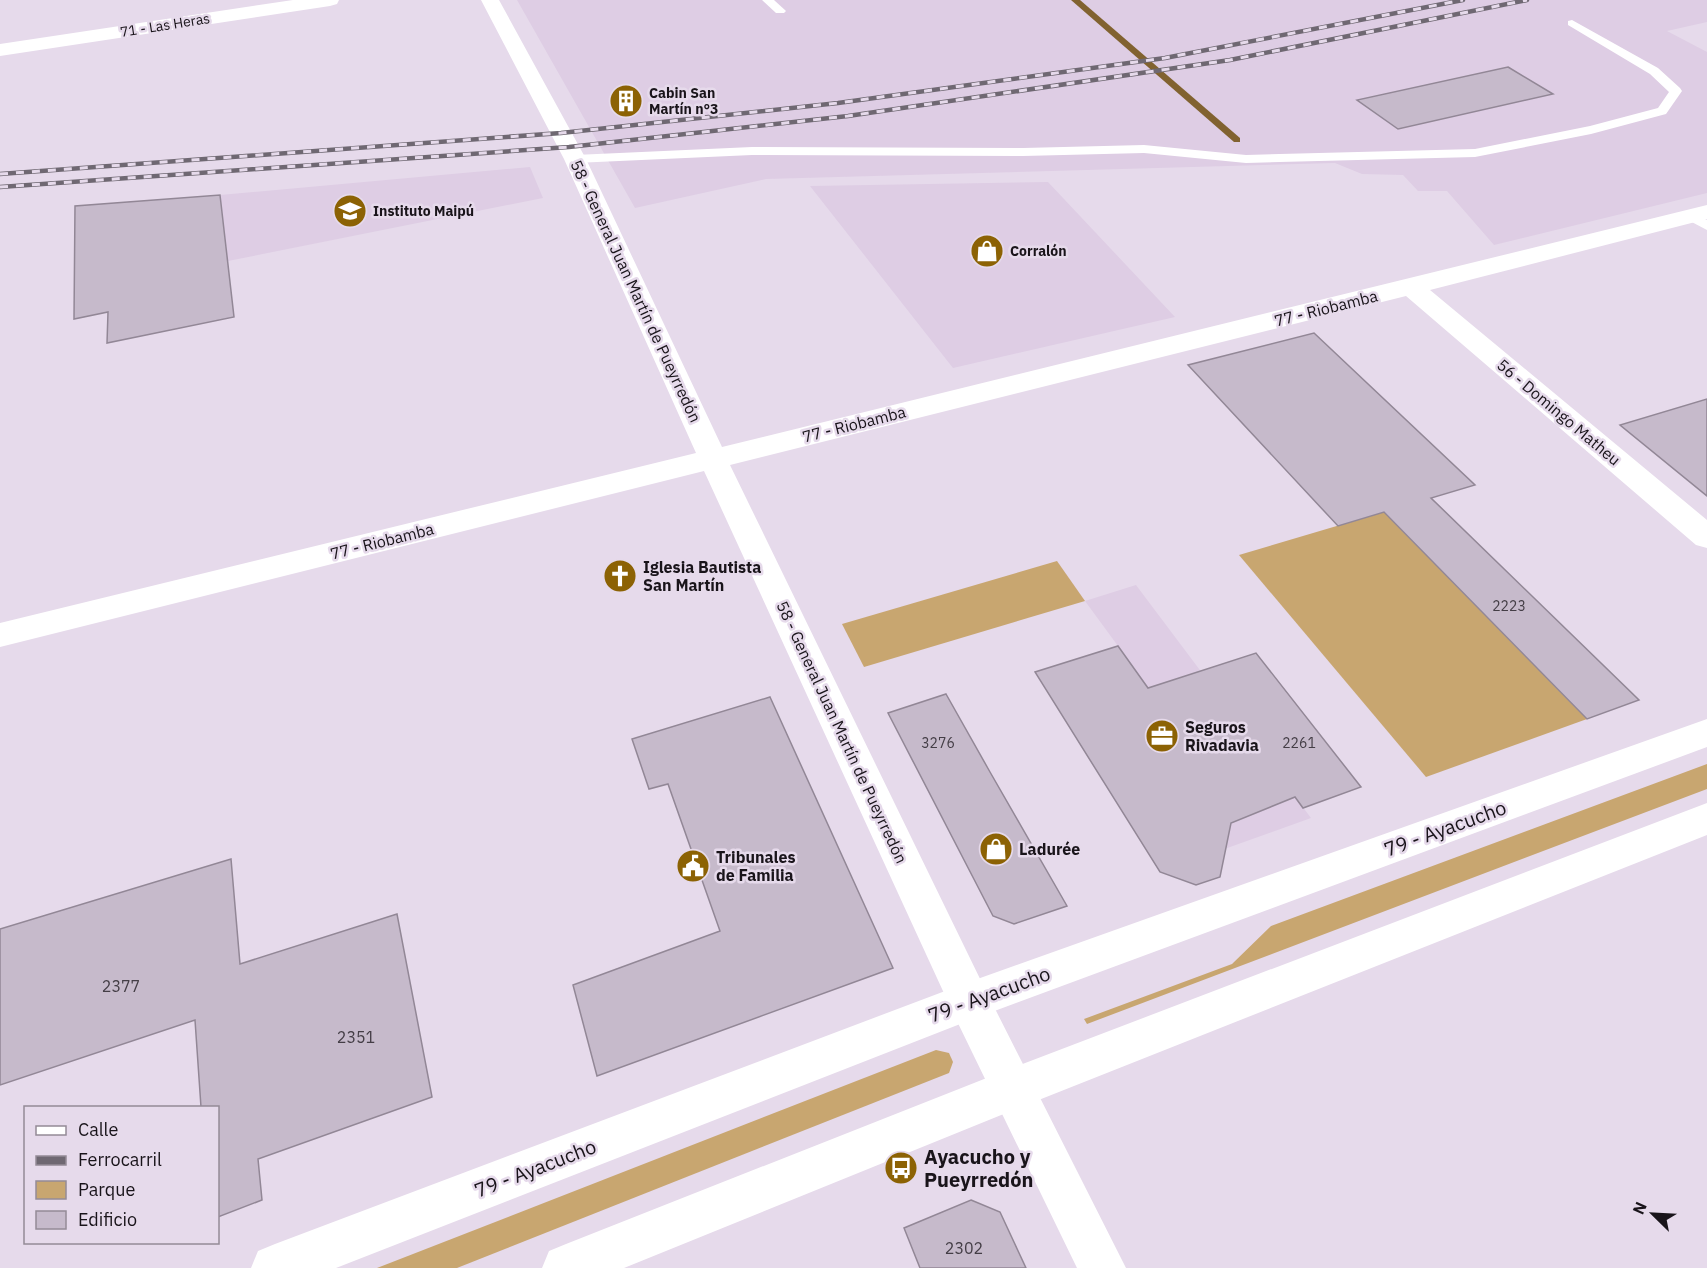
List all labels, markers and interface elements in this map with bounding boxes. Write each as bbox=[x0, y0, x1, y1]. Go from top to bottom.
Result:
street label: 71 - Las Heras bbox=[119, 9, 211, 41]
building icon: Cabin San Martín n°3 bbox=[608, 83, 644, 119]
place label: Cabin San Martín n°3 bbox=[649, 84, 718, 118]
street label: 58 - General Juan Martín de Pueyrredón bbox=[566, 157, 706, 425]
school or university icon: Instituto Maipú bbox=[332, 193, 368, 229]
place label: Instituto Maipú bbox=[373, 202, 474, 220]
shop icon: Corralón bbox=[969, 233, 1005, 269]
place label: Corralón bbox=[1010, 242, 1067, 260]
street label: 77 - Riobamba bbox=[1272, 285, 1380, 331]
street label: 56 - Domingo Matheu bbox=[1493, 354, 1625, 470]
street label: 77 - Riobamba bbox=[800, 401, 908, 447]
street label: 77 - Riobamba bbox=[328, 518, 436, 564]
place label: Iglesia Bautista San Martín bbox=[643, 557, 761, 595]
church icon: Iglesia Bautista San Martín bbox=[602, 558, 638, 594]
house number: 2223 bbox=[1492, 597, 1526, 615]
street label: 58 - General Juan Martín de Pueyrredón bbox=[772, 598, 912, 866]
place label: Seguros Rivadavia bbox=[1185, 717, 1259, 755]
office icon: Seguros Rivadavia bbox=[1144, 718, 1180, 754]
house number: 3276 bbox=[921, 734, 955, 752]
house number: 2261 bbox=[1282, 734, 1316, 752]
street label: 79 - Ayacucho bbox=[1380, 793, 1510, 863]
shop icon: Ladurée bbox=[978, 831, 1014, 867]
place label: Ladurée bbox=[1019, 839, 1080, 859]
place label: Tribunales de Familia bbox=[716, 847, 795, 885]
public building icon: Tribunales de Familia bbox=[675, 848, 711, 884]
street label: 79 - Ayacucho bbox=[924, 959, 1054, 1029]
house number: 2377 bbox=[102, 976, 140, 996]
house number: 2351 bbox=[337, 1027, 375, 1047]
legend bbox=[24, 1106, 219, 1244]
text: Calle bbox=[78, 1118, 118, 1141]
street label: 79 - Ayacucho bbox=[470, 1132, 600, 1204]
place label: Ayacucho y Pueyrredón bbox=[924, 1143, 1033, 1193]
text: Ferrocarril bbox=[78, 1148, 162, 1171]
bus stop icon: Ayacucho y Pueyrredón bbox=[883, 1150, 919, 1186]
text: Parque bbox=[78, 1178, 136, 1201]
north arrow bbox=[1623, 1184, 1683, 1244]
text: N bbox=[1628, 1199, 1651, 1217]
text: Edificio bbox=[78, 1208, 137, 1231]
house number: 2302 bbox=[945, 1238, 983, 1258]

